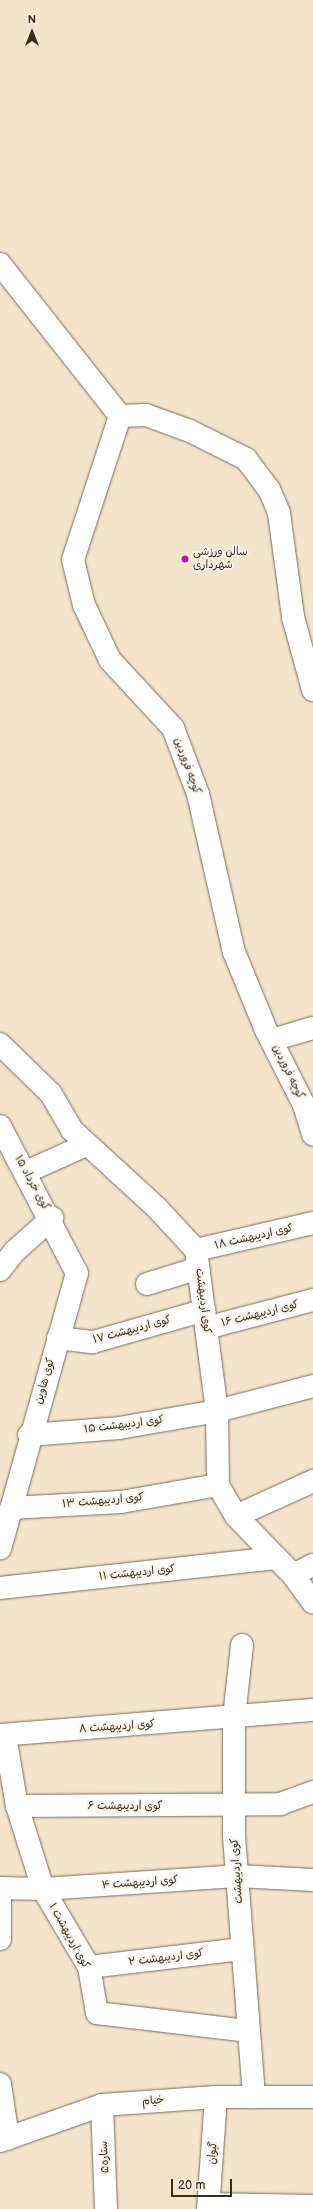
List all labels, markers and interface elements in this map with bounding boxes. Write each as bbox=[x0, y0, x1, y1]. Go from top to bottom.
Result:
north arrow bbox=[12, 12, 52, 52]
text: N bbox=[28, 13, 36, 26]
place label: سالن ورزشی شهرداری bbox=[193, 546, 248, 572]
marker: سالن ورزشی شهرداری bbox=[180, 554, 190, 564]
street label: کوچه فروردین bbox=[171, 736, 203, 796]
street label: کوچه فروردین bbox=[269, 1043, 307, 1101]
street label: کوی خرداد ۱۵ bbox=[11, 1153, 53, 1213]
street label: کوی اردیبهشت ۱۸ bbox=[213, 1222, 295, 1252]
street label: کوی اردیبهشت bbox=[192, 1268, 214, 1334]
street label: کوی اردیبهشت ۱۶ bbox=[220, 1298, 300, 1330]
street label: کوی اردیبهشت ۱۷ bbox=[92, 1313, 172, 1347]
street label: کوی هاوین bbox=[32, 1356, 58, 1406]
street label: کوی اردیبهشت ۱۵ bbox=[83, 1414, 165, 1436]
street label: کوی اردیبهشت ۱۳ bbox=[62, 1491, 144, 1511]
street label: کوی اردیبهشت ۱۱ bbox=[98, 1562, 176, 1584]
street label: کوی اردیبهشت ۸ bbox=[79, 1718, 155, 1736]
street label: کوی اردیبهشت ۶ bbox=[87, 1799, 163, 1813]
street label: کوی اردیبهشت bbox=[228, 1838, 246, 1904]
street label: کوی اردیبهشت ۴ bbox=[101, 1874, 179, 1892]
street label: کوی اردیبهشت ۱ bbox=[46, 1901, 92, 1971]
street label: کوی اردیبهشت ۲ bbox=[128, 1947, 204, 1969]
street label: خیام bbox=[142, 2094, 164, 2108]
street label: ستاره۵ bbox=[98, 2141, 112, 2173]
street label: گیوان bbox=[206, 2141, 220, 2165]
scale bar bbox=[173, 2171, 234, 2197]
text: 20 m bbox=[178, 2178, 205, 2193]

